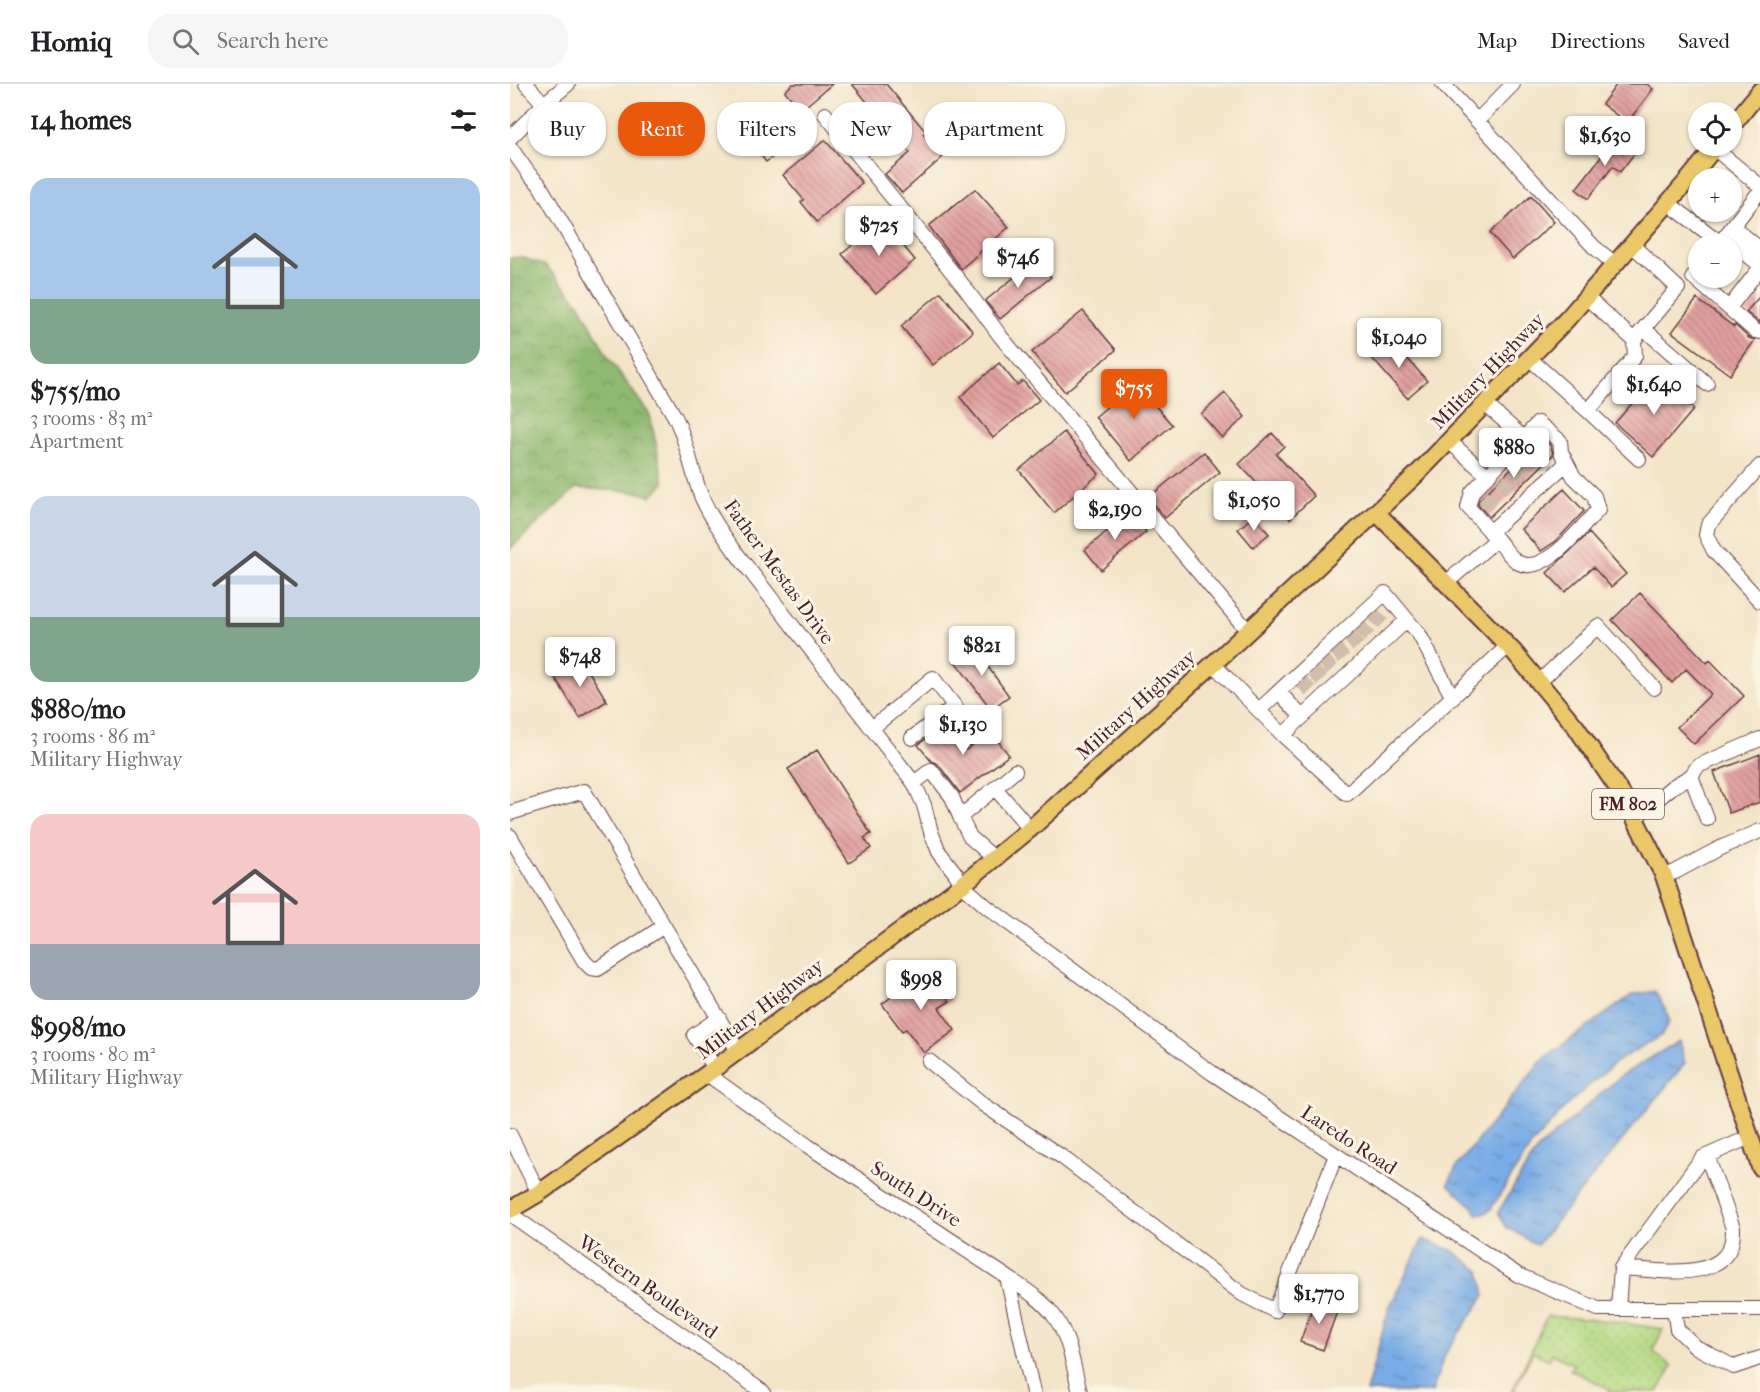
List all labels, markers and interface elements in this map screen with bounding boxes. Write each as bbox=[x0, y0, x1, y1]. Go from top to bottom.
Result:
search box bbox=[148, 14, 568, 68]
text: Homiq bbox=[30, 25, 112, 58]
icon: search bbox=[169, 25, 202, 58]
text: Search here bbox=[217, 28, 328, 54]
text: Map bbox=[1477, 29, 1517, 53]
text: Directions bbox=[1550, 29, 1645, 53]
text: Saved bbox=[1678, 29, 1730, 53]
chip: Buy bbox=[528, 102, 606, 156]
chip: Rent bbox=[618, 102, 705, 156]
chip: Filters bbox=[717, 102, 817, 156]
chip: New bbox=[829, 102, 912, 156]
chip: Apartment bbox=[924, 102, 1065, 156]
map controls bbox=[1688, 102, 1742, 288]
button: locate bbox=[1688, 102, 1742, 156]
icon: filters bbox=[447, 104, 480, 137]
text: 14 homes bbox=[30, 105, 132, 136]
pin: $1,630 bbox=[1556, 116, 1654, 167]
text: $1,630 bbox=[1579, 124, 1631, 147]
button: + bbox=[1688, 168, 1742, 222]
pin: $725 bbox=[843, 206, 915, 257]
text: $725 bbox=[859, 214, 899, 237]
icon: home bbox=[201, 217, 309, 325]
button: − bbox=[1688, 234, 1742, 288]
pin: $746 bbox=[982, 238, 1054, 289]
text: $746 bbox=[997, 246, 1039, 269]
street label: Military Highway bbox=[1427, 307, 1550, 434]
pin: $1,040 bbox=[1350, 318, 1448, 369]
text: $1,040 bbox=[1371, 326, 1427, 349]
pin: $1,640 bbox=[1605, 365, 1703, 416]
pin: $755 bbox=[1098, 369, 1170, 420]
text: $1,640 bbox=[1626, 373, 1682, 396]
text: $755/mo bbox=[30, 376, 120, 407]
text: $755 bbox=[1115, 377, 1153, 400]
text: 3 rooms · 83 m² bbox=[30, 407, 153, 430]
pin: $880 bbox=[1478, 428, 1550, 479]
text: Apartment bbox=[30, 430, 124, 453]
text: $880 bbox=[1493, 436, 1535, 459]
pin: $1,050 bbox=[1205, 481, 1303, 532]
text: $1,050 bbox=[1228, 489, 1280, 512]
pin: $2,190 bbox=[1066, 490, 1164, 541]
street label: Father Mestas Drive bbox=[719, 495, 839, 649]
text: $2,190 bbox=[1088, 498, 1142, 521]
icon: home bbox=[201, 535, 309, 643]
pin: $821 bbox=[946, 626, 1018, 677]
text: $821 bbox=[963, 634, 1001, 657]
pin: $748 bbox=[544, 637, 616, 688]
street label: Military Highway bbox=[1072, 644, 1201, 765]
text: $748 bbox=[559, 645, 601, 668]
text: $880/mo bbox=[30, 694, 126, 725]
pin: $1,130 bbox=[914, 705, 1012, 756]
text: $1,130 bbox=[939, 713, 987, 736]
text: 3 rooms · 86 m² bbox=[30, 725, 155, 748]
text: Military Highway bbox=[30, 748, 183, 771]
road number: FM 802 bbox=[1592, 789, 1664, 819]
icon: home bbox=[201, 853, 309, 961]
street label: Military Highway bbox=[692, 953, 829, 1064]
pin: $998 bbox=[885, 960, 957, 1011]
text: $998 bbox=[900, 968, 942, 991]
text: $998/mo bbox=[30, 1012, 126, 1043]
text: 3 rooms · 80 m² bbox=[30, 1043, 155, 1066]
text: Military Highway bbox=[30, 1066, 183, 1089]
street label: Laredo Road bbox=[1297, 1101, 1402, 1180]
street label: South Drive bbox=[867, 1156, 966, 1232]
street label: Western Boulevard bbox=[573, 1230, 723, 1344]
pin: $1,770 bbox=[1270, 1274, 1368, 1325]
text: $1,770 bbox=[1293, 1282, 1345, 1305]

